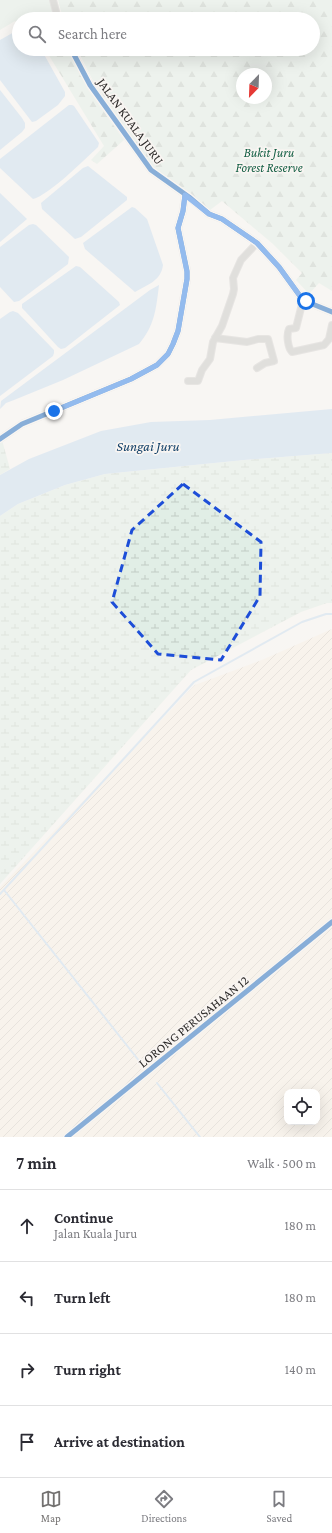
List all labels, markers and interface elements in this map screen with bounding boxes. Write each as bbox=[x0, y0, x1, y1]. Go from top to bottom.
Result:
search box bbox=[12, 12, 320, 56]
icon: search bbox=[26, 23, 48, 45]
text: Search here bbox=[58, 26, 127, 42]
north arrow bbox=[236, 68, 272, 104]
street label: JALAN KUALA JURU bbox=[94, 74, 167, 167]
park label: Bukit Juru Forest Reserve bbox=[235, 145, 303, 175]
route start bbox=[297, 292, 315, 310]
route end bbox=[45, 402, 63, 420]
water label: Sungai Juru bbox=[117, 438, 179, 454]
street label: LORONG PERUSAHAAN 12 bbox=[135, 972, 251, 1070]
map controls bbox=[284, 1089, 320, 1125]
button: locate bbox=[284, 1089, 320, 1125]
text: 7 min bbox=[16, 1154, 57, 1173]
text: Walk · 500 m bbox=[247, 1156, 316, 1171]
text: Continue bbox=[54, 1210, 113, 1226]
icon: ahead bbox=[16, 1215, 38, 1237]
text: 180 m bbox=[284, 1218, 316, 1233]
text: Jalan Kuala Juru bbox=[54, 1226, 137, 1241]
icon: left bbox=[16, 1287, 38, 1309]
text: Turn left bbox=[54, 1290, 110, 1306]
text: 180 m bbox=[284, 1290, 316, 1305]
icon: right bbox=[16, 1359, 38, 1381]
text: Turn right bbox=[54, 1362, 121, 1378]
text: 140 m bbox=[285, 1362, 316, 1377]
icon: arrive bbox=[16, 1431, 38, 1453]
text: Arrive at destination bbox=[54, 1434, 185, 1450]
tab: Map bbox=[40, 1488, 62, 1524]
tab: Directions bbox=[141, 1488, 187, 1524]
tab: Saved bbox=[266, 1488, 292, 1524]

